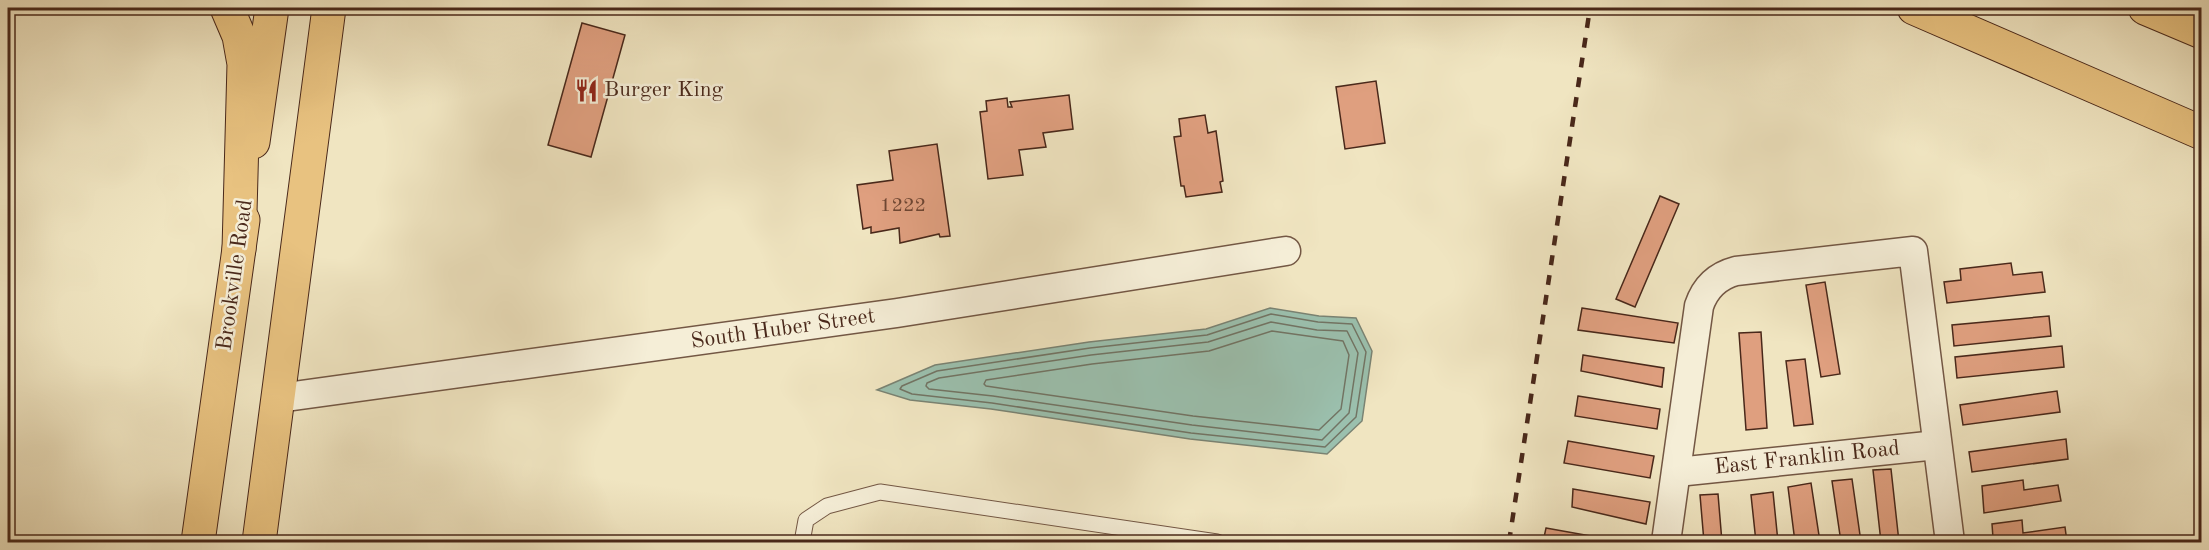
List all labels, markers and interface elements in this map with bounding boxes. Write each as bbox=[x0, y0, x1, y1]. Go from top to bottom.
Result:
restaurant icon: Burger King bbox=[573, 77, 599, 103]
place label: Burger King bbox=[604, 79, 724, 101]
house number: 1222 bbox=[880, 196, 926, 216]
street label: Brookville Road bbox=[214, 198, 256, 352]
street label: South Huber Street bbox=[689, 305, 877, 353]
street label: East Franklin Road bbox=[1713, 437, 1901, 479]

